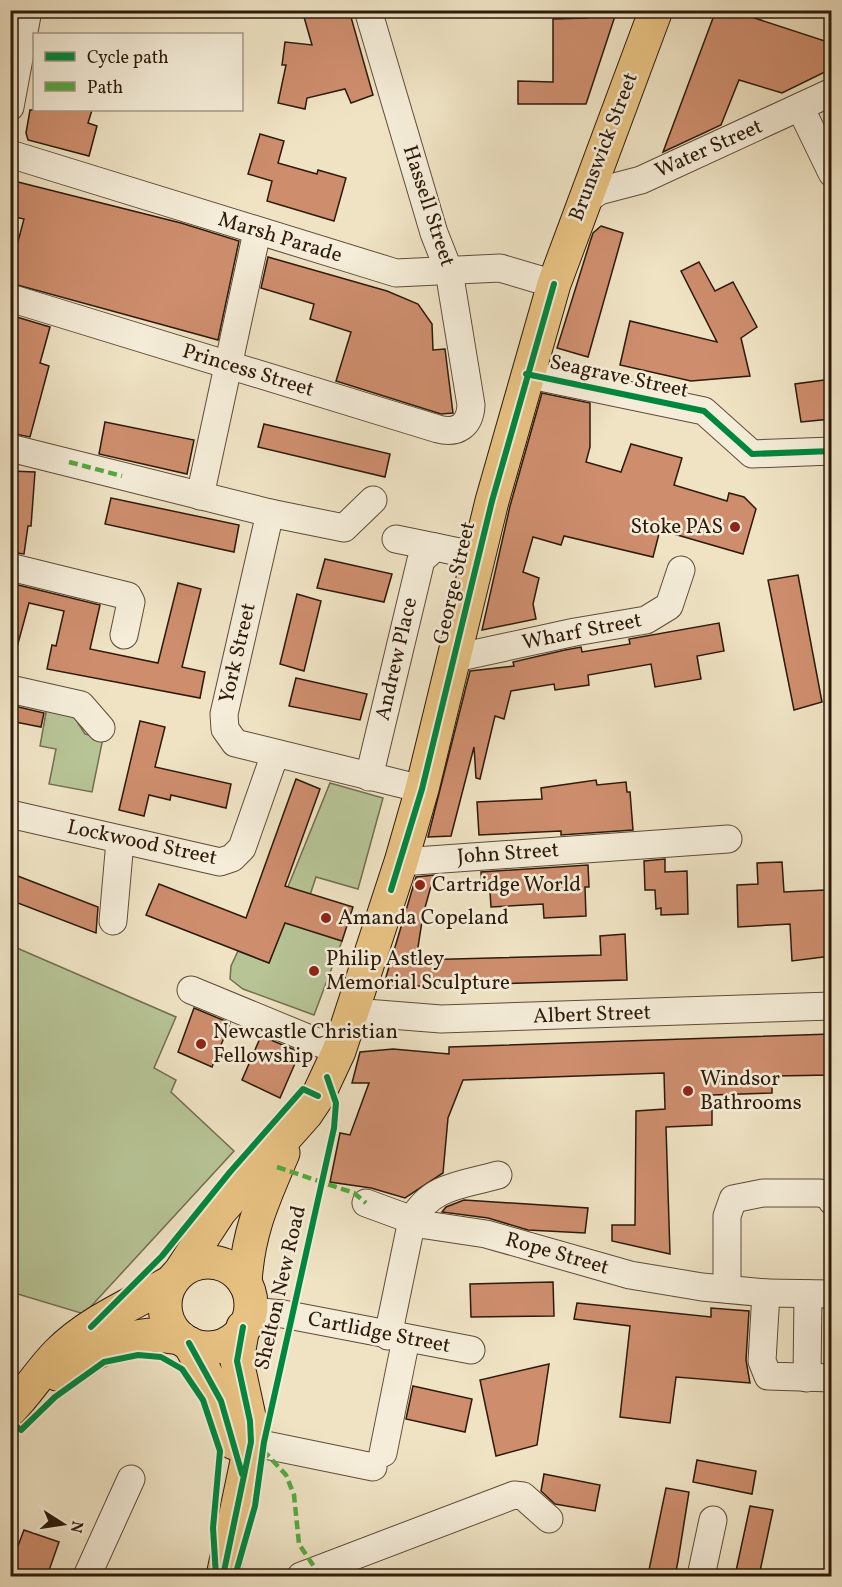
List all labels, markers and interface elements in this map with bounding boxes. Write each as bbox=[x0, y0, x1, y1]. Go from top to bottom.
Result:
legend bbox=[33, 33, 243, 111]
text: Cycle path bbox=[87, 46, 169, 71]
street label: Brunswick Street bbox=[562, 69, 646, 225]
text: Path bbox=[87, 76, 123, 101]
street label: Water Street bbox=[651, 112, 767, 186]
street label: Hassell Street bbox=[395, 142, 461, 270]
street label: Marsh Parade bbox=[214, 205, 346, 271]
street label: Princess Street bbox=[179, 337, 317, 405]
street label: Seagrave Street bbox=[547, 348, 691, 406]
place label: Stoke PAS bbox=[630, 513, 723, 542]
street label: George Street bbox=[427, 519, 483, 647]
marker: Stoke PAS bbox=[728, 520, 742, 534]
street label: Andrew Place bbox=[369, 594, 425, 724]
street label: York Street bbox=[212, 600, 264, 706]
street label: Wharf Street bbox=[520, 606, 644, 658]
street label: Lockwood Street bbox=[64, 813, 220, 873]
street label: John Street bbox=[456, 836, 560, 872]
place label: Cartridge World bbox=[432, 871, 581, 900]
marker: Cartridge World bbox=[413, 878, 427, 892]
place label: Amanda Copeland bbox=[338, 904, 509, 933]
marker: Amanda Copeland bbox=[319, 911, 333, 925]
place label: Philip Astley Memorial Sculpture bbox=[326, 945, 510, 998]
marker: Philip Astley Memorial Sculpture bbox=[307, 964, 321, 978]
street label: Albert Street bbox=[533, 998, 651, 1032]
place label: Newcastle Christian Fellowship bbox=[213, 1018, 398, 1071]
marker: Newcastle Christian Fellowship bbox=[194, 1037, 208, 1051]
place label: Windsor Bathrooms bbox=[700, 1065, 802, 1118]
marker: Windsor Bathrooms bbox=[681, 1084, 695, 1098]
street label: Shelton New Road bbox=[248, 1203, 314, 1373]
street label: Rope Street bbox=[502, 1225, 612, 1283]
street label: Cartlidge Street bbox=[305, 1305, 453, 1361]
north arrow bbox=[33, 1494, 93, 1554]
text: N bbox=[64, 1519, 88, 1535]

